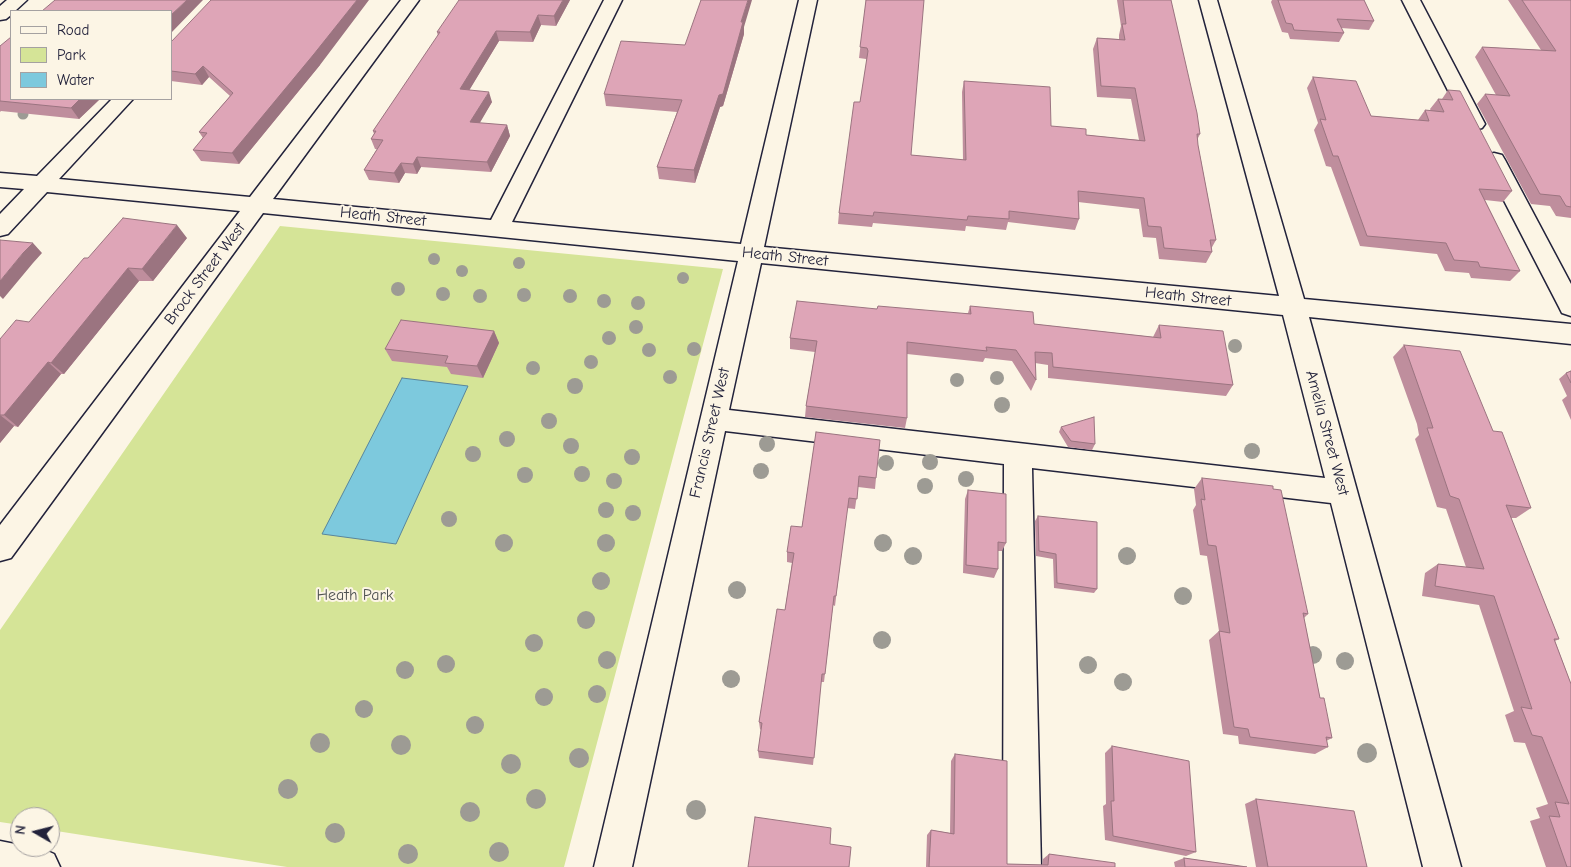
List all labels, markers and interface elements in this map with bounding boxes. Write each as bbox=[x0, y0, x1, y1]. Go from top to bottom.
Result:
legend bbox=[10, 10, 172, 100]
text: Road bbox=[57, 21, 89, 39]
text: Park bbox=[57, 46, 86, 64]
text: Water bbox=[57, 71, 94, 89]
street label: Heath Street bbox=[339, 203, 427, 231]
street label: Brock Street West bbox=[160, 219, 250, 329]
street label: Heath Street bbox=[741, 243, 829, 271]
street label: Heath Street bbox=[1144, 283, 1232, 311]
street label: Francis Street West bbox=[686, 366, 734, 500]
street label: Amelia Street West bbox=[1301, 368, 1353, 498]
park label: Heath Park bbox=[317, 585, 393, 605]
north arrow bbox=[10, 807, 60, 857]
text: N bbox=[12, 824, 30, 836]

